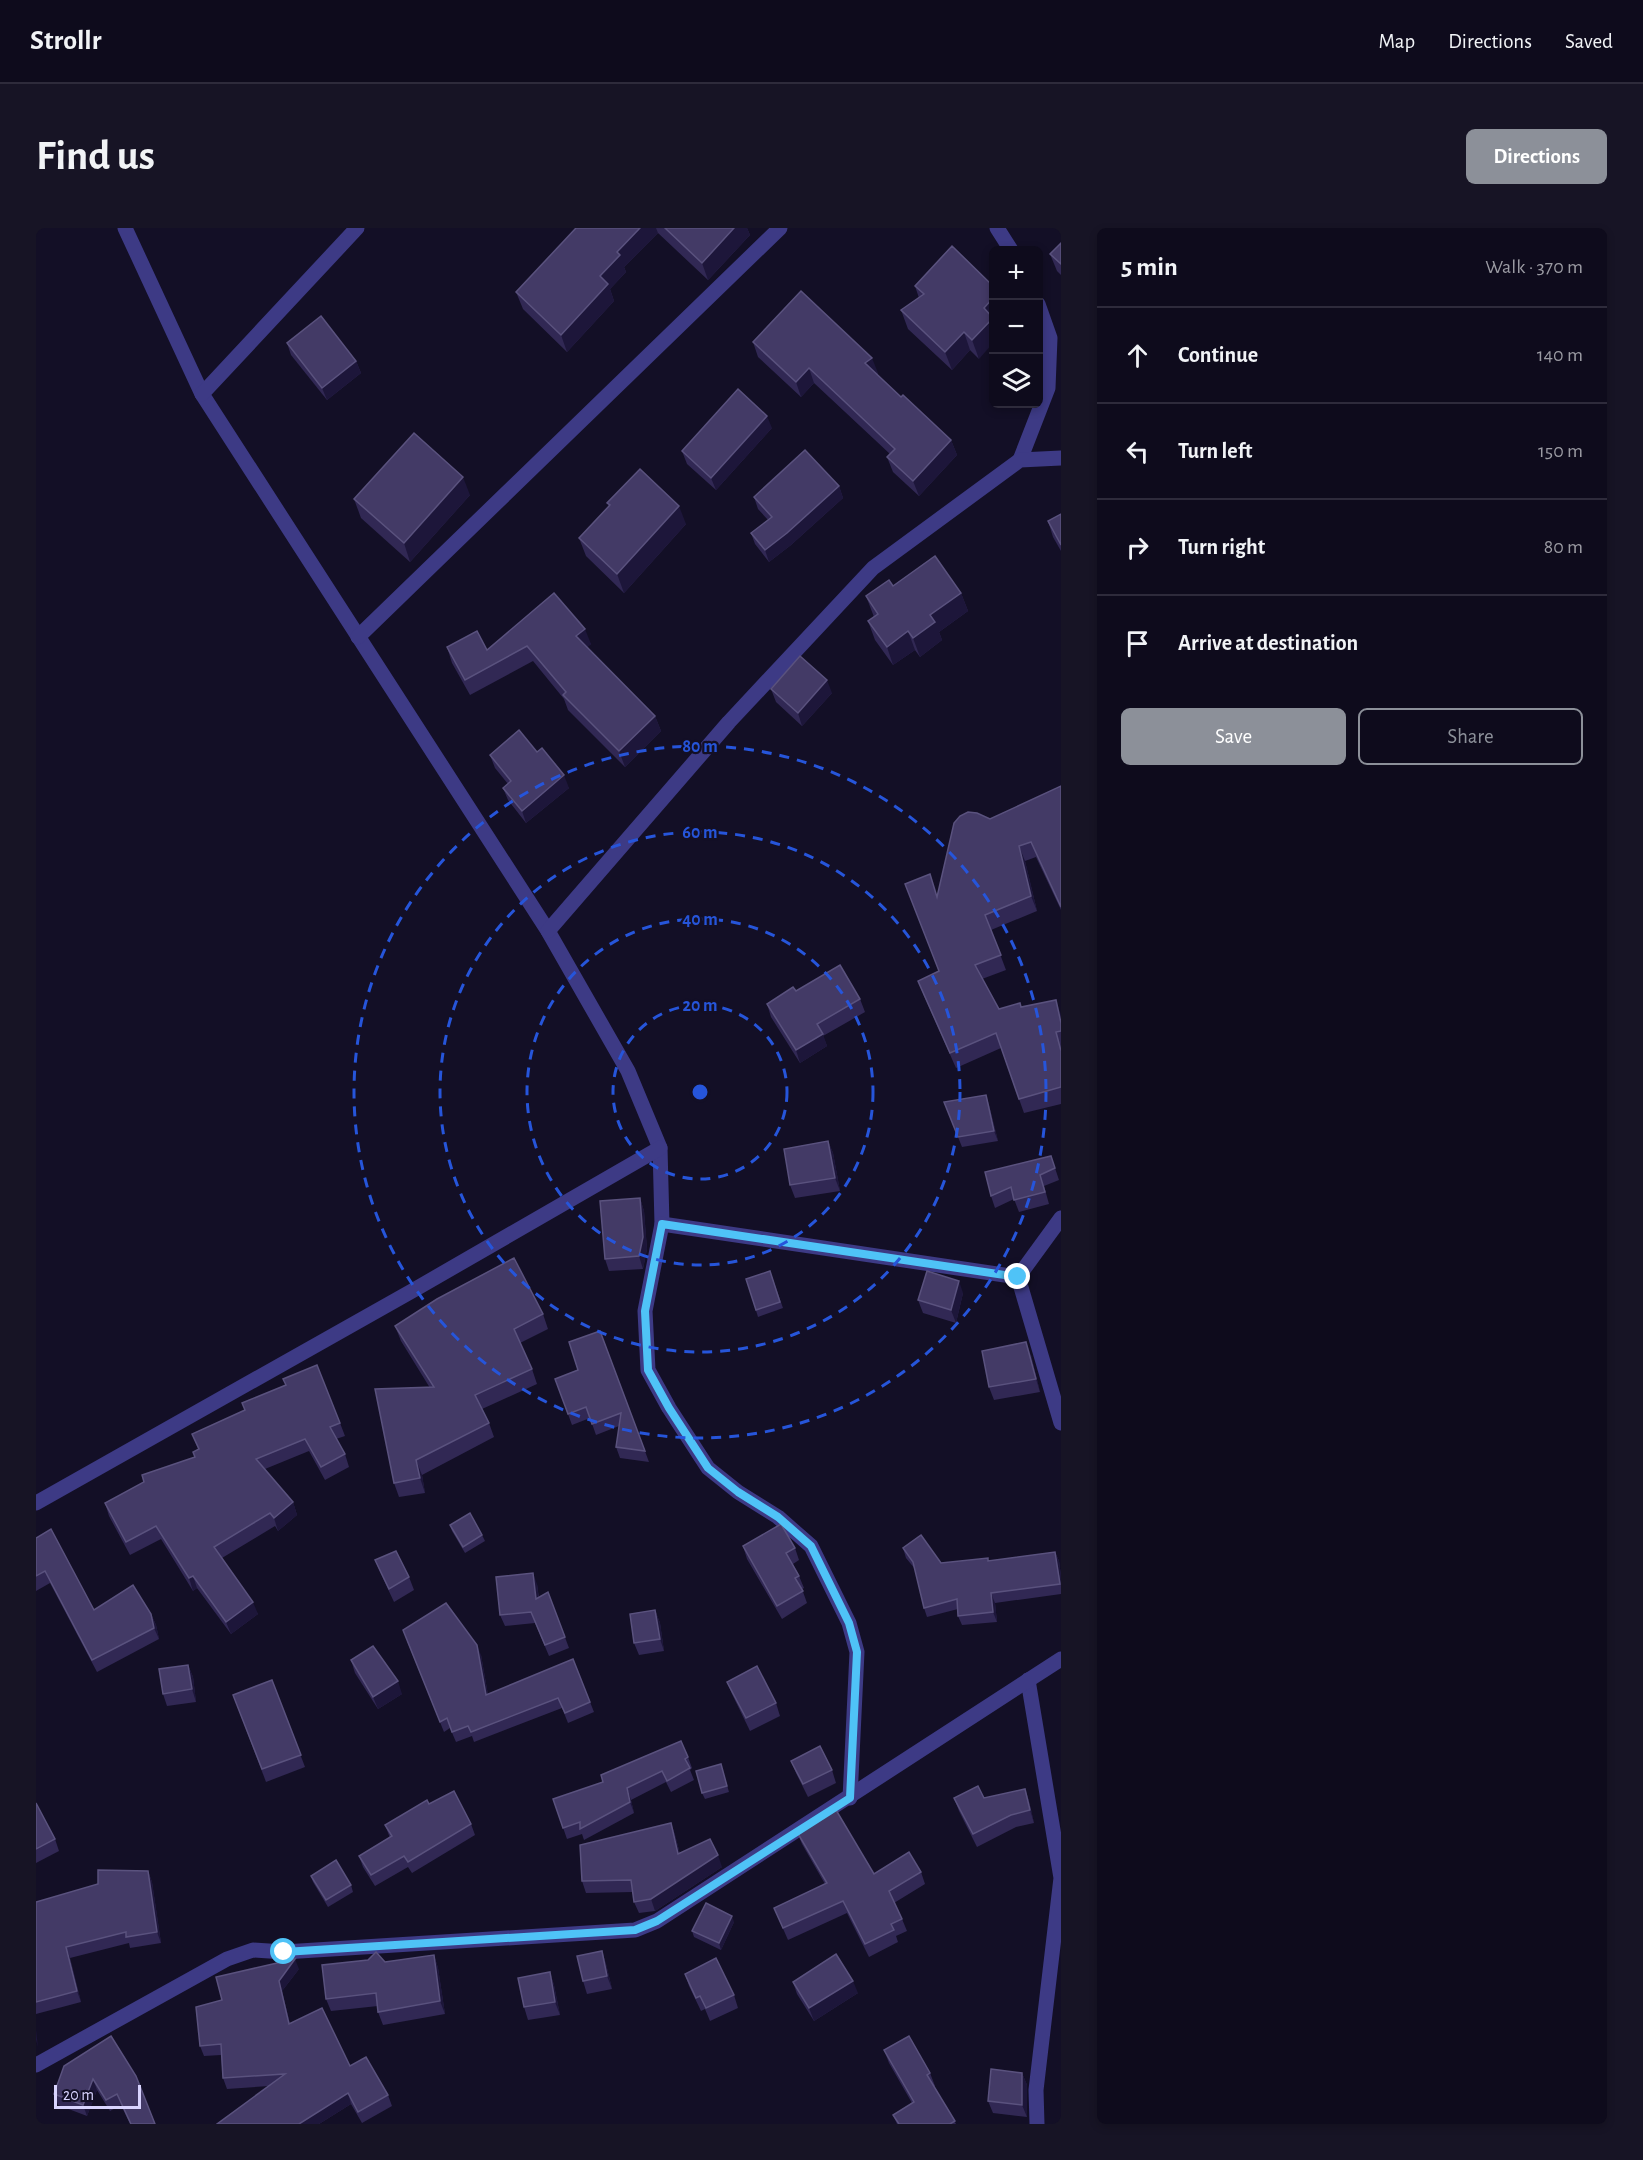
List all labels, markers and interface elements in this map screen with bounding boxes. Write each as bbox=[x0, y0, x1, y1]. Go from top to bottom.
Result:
text: Strollr bbox=[30, 27, 101, 55]
text: Map bbox=[1379, 31, 1415, 52]
text: Directions bbox=[1448, 31, 1532, 52]
text: Saved bbox=[1565, 31, 1613, 52]
button: Directions bbox=[1466, 129, 1607, 184]
text: Find us bbox=[36, 135, 155, 177]
map controls bbox=[989, 246, 1043, 408]
button: + bbox=[989, 246, 1043, 300]
text: 5 min bbox=[1121, 254, 1178, 280]
text: Walk · 370 m bbox=[1485, 257, 1583, 277]
button: − bbox=[989, 300, 1043, 354]
icon: ahead bbox=[1121, 339, 1154, 372]
text: Continue bbox=[1178, 344, 1258, 366]
text: 140 m bbox=[1537, 345, 1583, 365]
button: layers bbox=[989, 354, 1043, 408]
icon: left bbox=[1121, 435, 1154, 468]
text: Turn left bbox=[1178, 440, 1252, 462]
text: 150 m bbox=[1538, 441, 1583, 461]
icon: right bbox=[1121, 531, 1154, 564]
text: Turn right bbox=[1178, 536, 1265, 558]
text: 80 m bbox=[1544, 537, 1583, 557]
icon: arrive bbox=[1121, 627, 1154, 660]
text: Arrive at destination bbox=[1178, 632, 1358, 654]
button: Save bbox=[1121, 708, 1346, 765]
button: Share bbox=[1358, 708, 1583, 765]
text: 80 m bbox=[682, 738, 718, 756]
text: 60 m bbox=[682, 824, 718, 842]
text: 40 m bbox=[682, 911, 718, 929]
text: 20 m bbox=[682, 997, 718, 1015]
centre of rings bbox=[690, 1082, 710, 1102]
route end bbox=[1004, 1263, 1030, 1289]
route start bbox=[270, 1938, 296, 1964]
scale bar bbox=[54, 2082, 141, 2110]
text: 20 m bbox=[63, 2087, 94, 2103]

